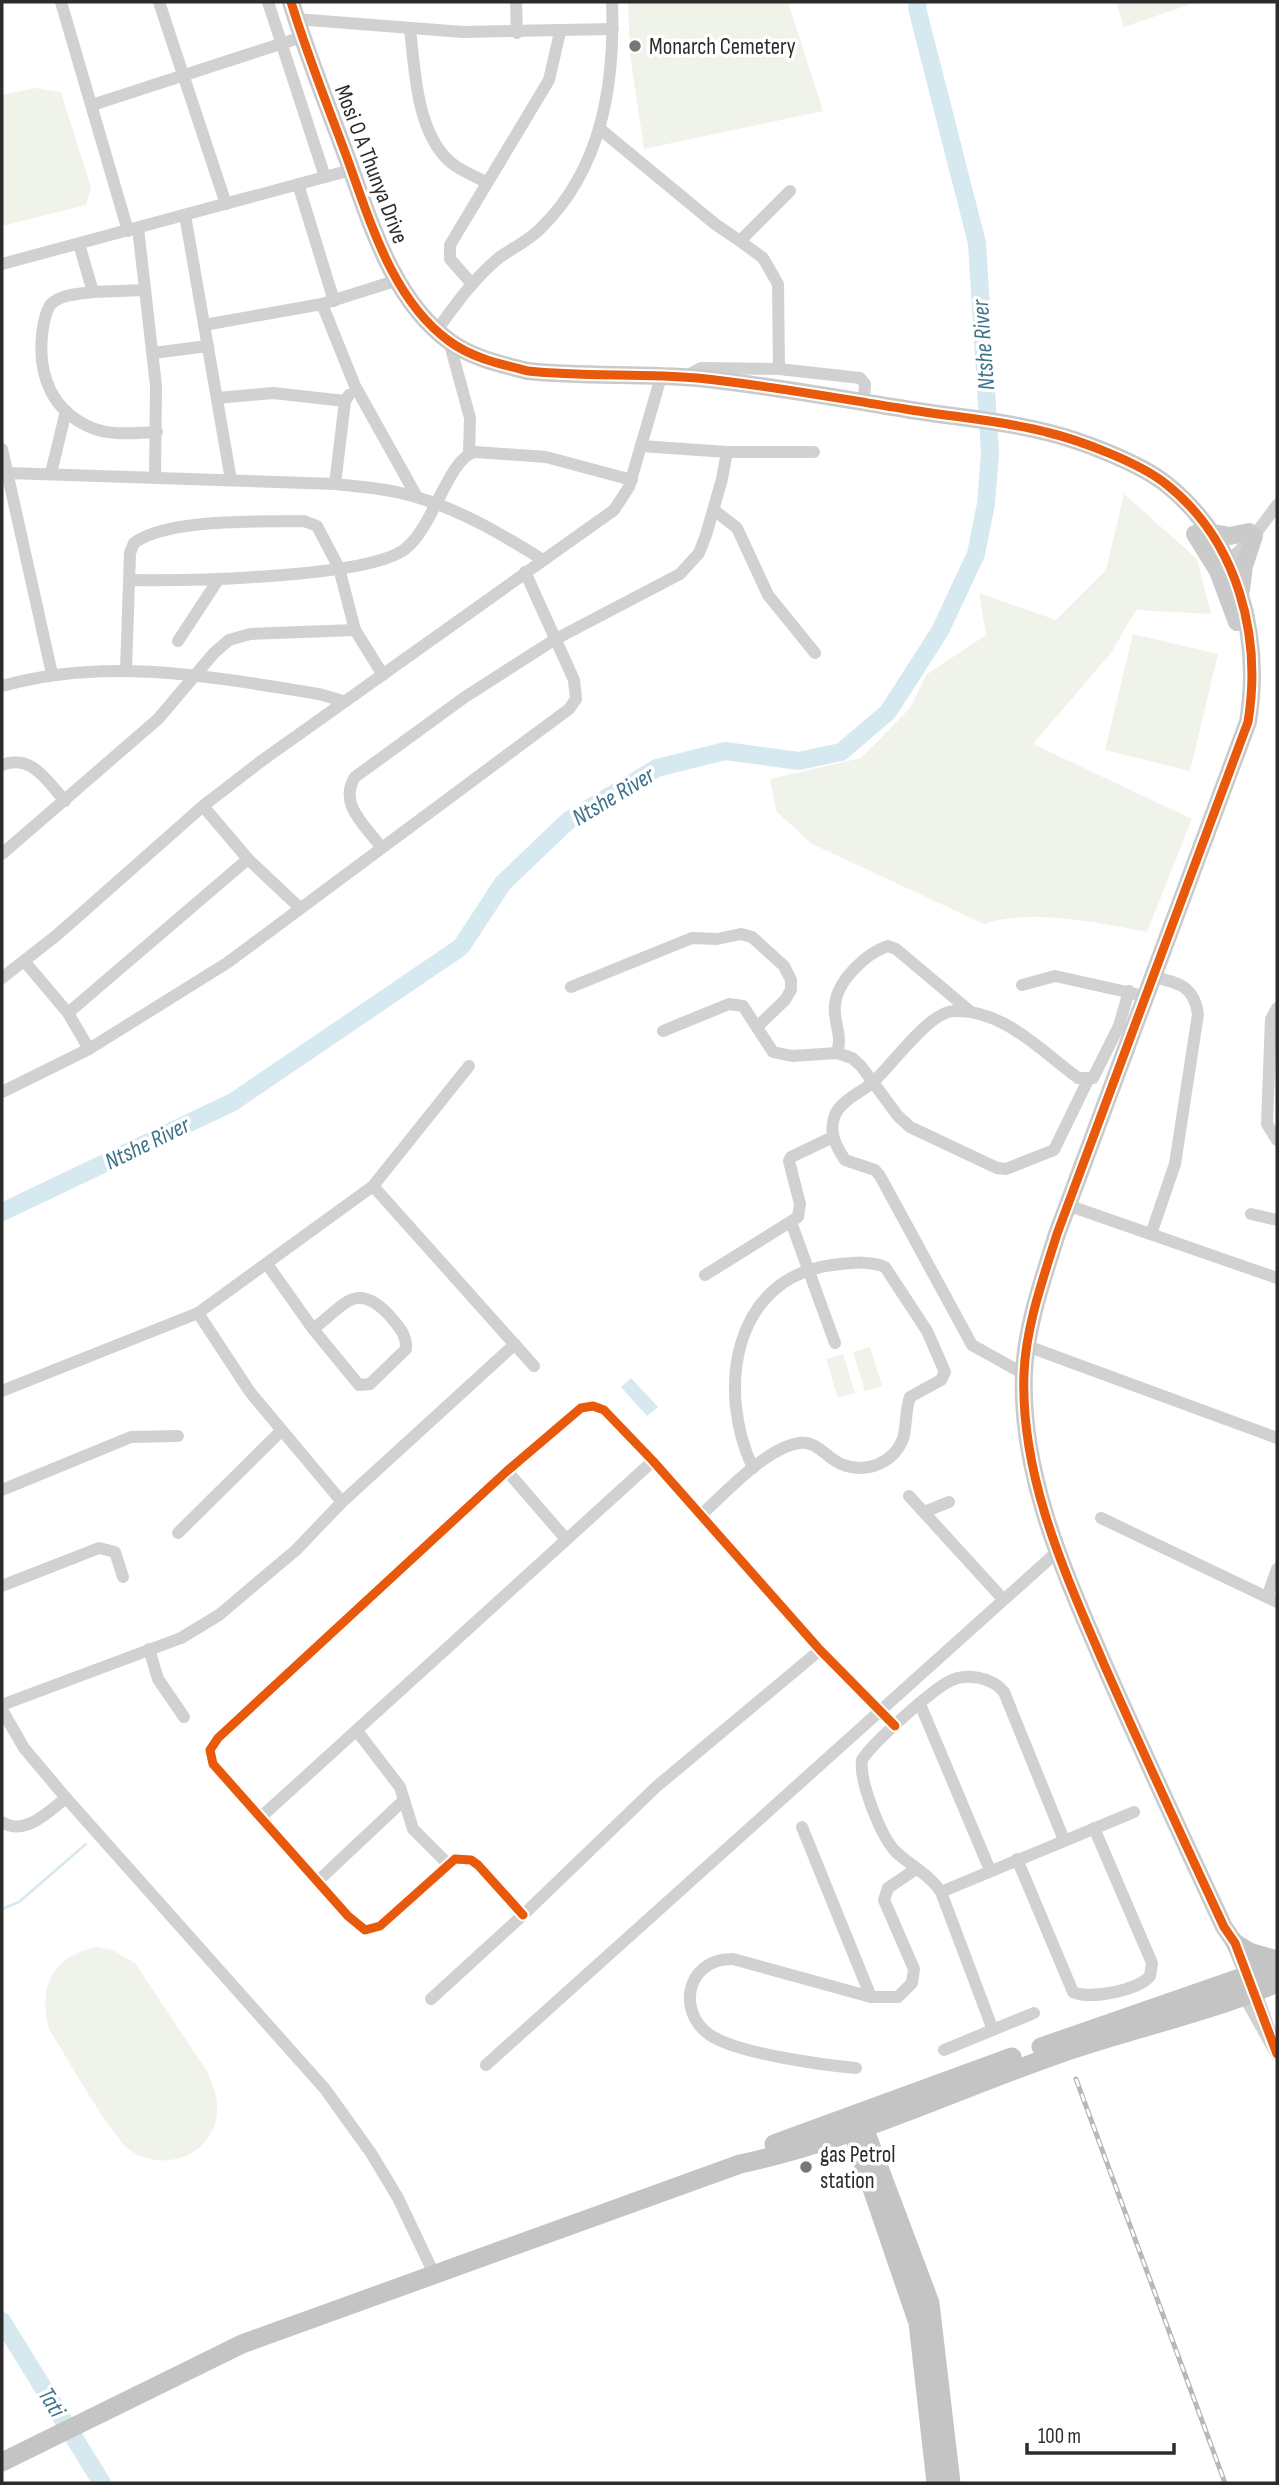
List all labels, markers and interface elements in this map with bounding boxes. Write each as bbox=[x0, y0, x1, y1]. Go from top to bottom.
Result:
place label: Monarch Cemetery bbox=[649, 33, 796, 61]
marker: Monarch Cemetery bbox=[627, 38, 643, 54]
street label: Mosi O A Thunya Drive bbox=[328, 81, 414, 248]
water label: Ntshe River bbox=[966, 297, 1001, 391]
water label: Ntshe River bbox=[567, 760, 661, 832]
water label: Ntshe River bbox=[100, 1110, 196, 1176]
place label: gas Petrol station bbox=[820, 2141, 896, 2195]
marker: gas Petrol station bbox=[798, 2159, 814, 2175]
water label: Tati bbox=[32, 2382, 72, 2423]
scale bar bbox=[1027, 2412, 1174, 2456]
text: 100 m bbox=[1038, 2424, 1081, 2449]

